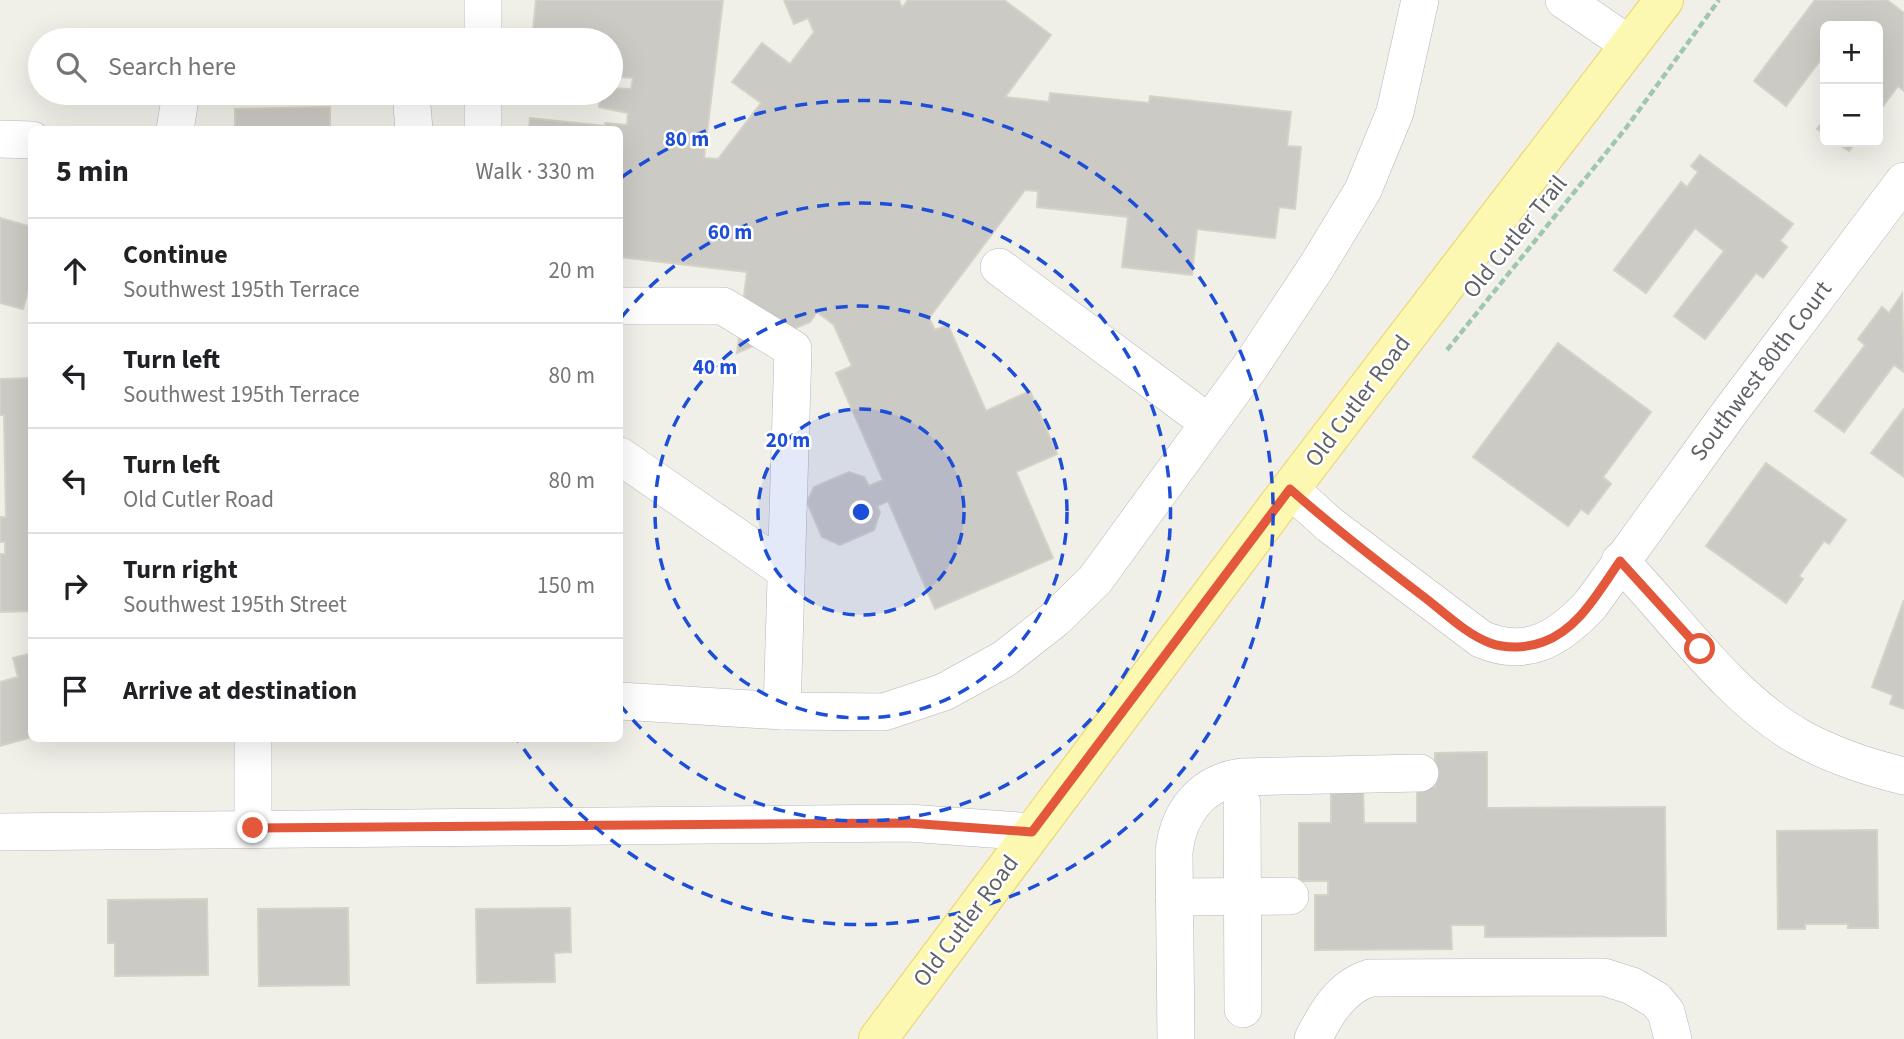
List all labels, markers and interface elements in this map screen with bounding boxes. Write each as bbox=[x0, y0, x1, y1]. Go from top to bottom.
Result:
map controls bbox=[1820, 21, 1883, 147]
button: + bbox=[1820, 21, 1883, 84]
search box bbox=[28, 28, 623, 105]
icon: search bbox=[52, 48, 90, 86]
text: Search here bbox=[108, 48, 236, 85]
button: − bbox=[1820, 84, 1883, 147]
text: 80 m bbox=[665, 124, 709, 154]
text: 5 min bbox=[56, 150, 129, 193]
text: Walk · 330 m bbox=[476, 155, 595, 188]
street label: Old Cutler Trail bbox=[1454, 168, 1576, 306]
text: 60 m bbox=[708, 217, 752, 247]
text: Continue bbox=[123, 236, 228, 273]
icon: ahead bbox=[56, 252, 94, 290]
text: 20 m bbox=[548, 254, 595, 287]
text: Southwest 195th Terrace bbox=[123, 273, 360, 306]
street label: Southwest 80th Court bbox=[1682, 274, 1840, 468]
street label: Old Cutler Road bbox=[1297, 328, 1419, 474]
text: Turn left bbox=[123, 341, 220, 378]
text: 40 m bbox=[693, 352, 737, 382]
icon: left bbox=[56, 357, 94, 395]
text: 80 m bbox=[548, 359, 595, 392]
text: Southwest 195th Terrace bbox=[123, 378, 360, 411]
text: 20 m bbox=[766, 425, 810, 455]
text: Turn left bbox=[123, 446, 220, 483]
icon: left bbox=[56, 462, 94, 500]
text: 80 m bbox=[548, 464, 595, 497]
text: Old Cutler Road bbox=[123, 483, 274, 516]
centre of rings bbox=[849, 500, 873, 524]
text: Turn right bbox=[123, 551, 238, 588]
icon: right bbox=[56, 567, 94, 605]
text: 150 m bbox=[537, 569, 595, 602]
text: Southwest 195th Street bbox=[123, 588, 347, 621]
route start bbox=[1684, 633, 1715, 664]
icon: arrive bbox=[56, 672, 94, 710]
text: Arrive at destination bbox=[123, 672, 357, 709]
route end bbox=[237, 812, 268, 843]
street label: Old Cutler Road bbox=[905, 848, 1027, 994]

